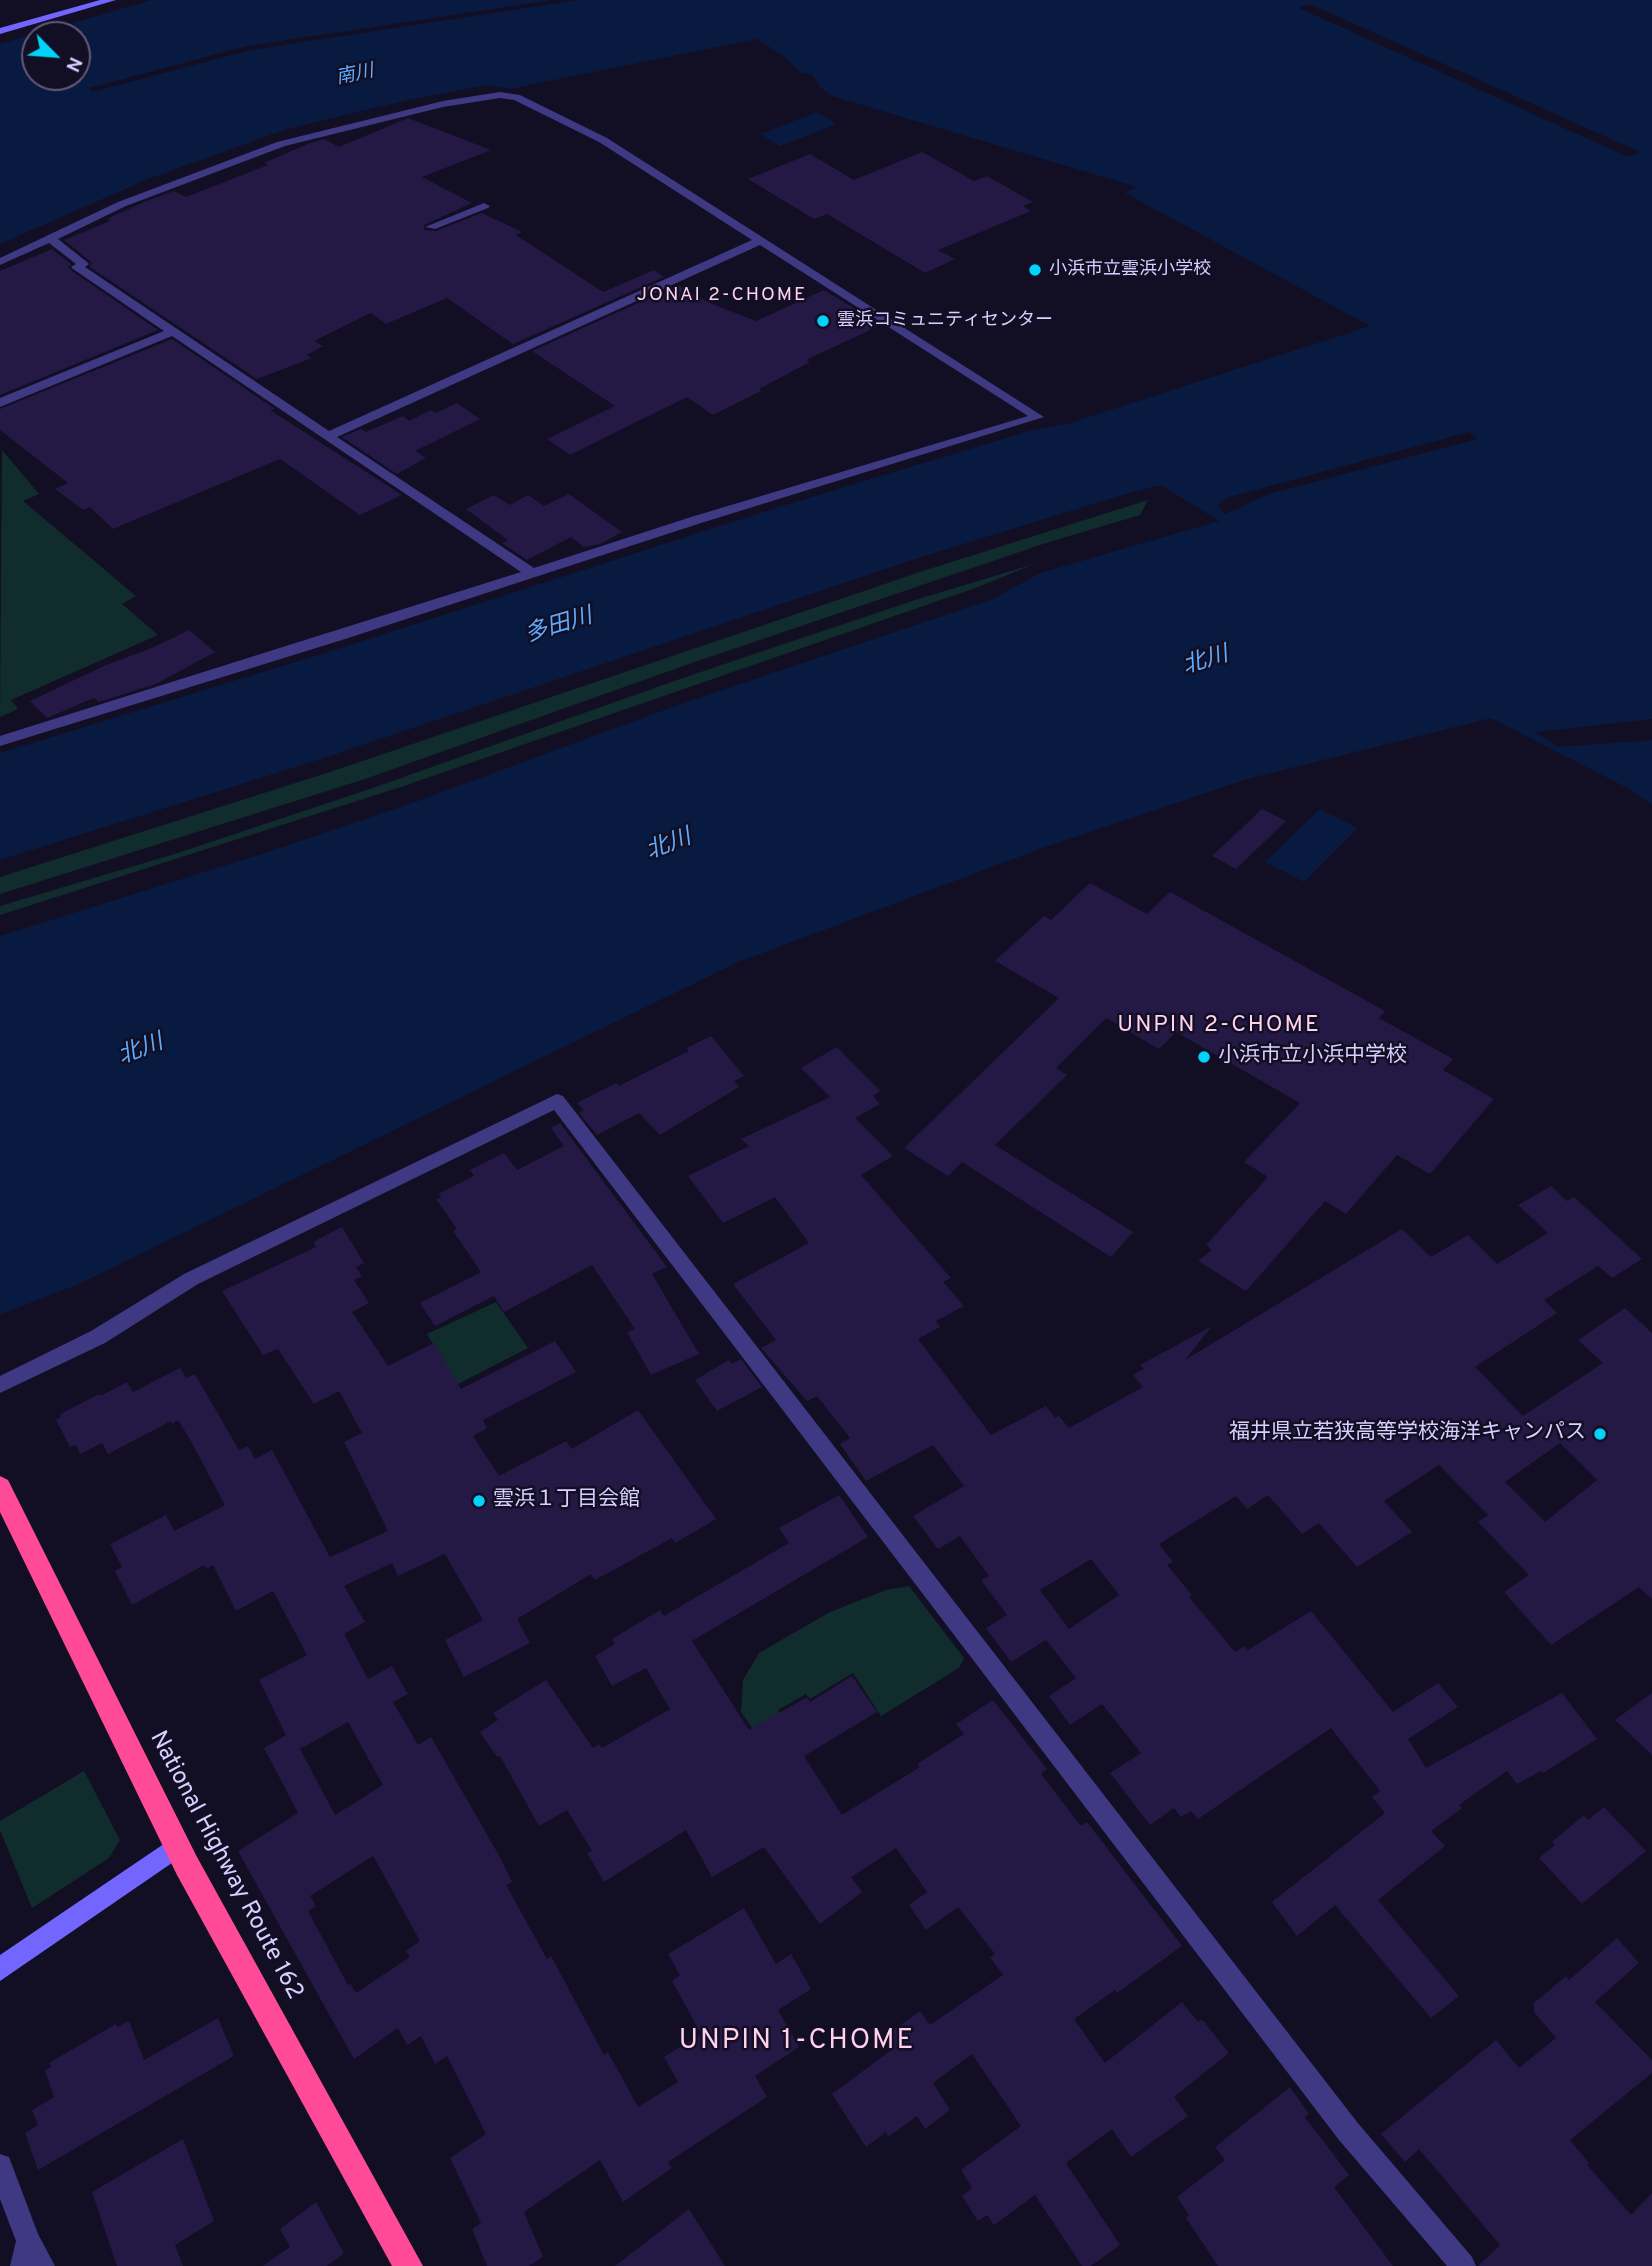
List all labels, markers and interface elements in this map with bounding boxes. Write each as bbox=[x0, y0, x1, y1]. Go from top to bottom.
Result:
north arrow bbox=[21, 21, 91, 91]
text: N bbox=[59, 53, 87, 75]
water label: 南川 bbox=[334, 61, 376, 91]
place label: 小浜市立雲浜小学校 bbox=[1049, 259, 1211, 281]
marker: 小浜市立雲浜小学校 bbox=[1027, 262, 1043, 278]
district label: JONAI 2-CHOME bbox=[638, 285, 806, 307]
place label: 雲浜コミュニティセンター bbox=[837, 310, 1053, 332]
marker: 雲浜コミュニティセンター bbox=[815, 313, 831, 329]
water label: 多田川 bbox=[522, 604, 596, 650]
water label: 北川 bbox=[1180, 642, 1232, 682]
water label: 北川 bbox=[643, 825, 695, 867]
district label: UNPIN 2-CHOME bbox=[1119, 1012, 1319, 1040]
water label: 北川 bbox=[115, 1030, 167, 1072]
place label: 小浜市立小浜中学校 bbox=[1218, 1044, 1407, 1070]
marker: 小浜市立小浜中学校 bbox=[1196, 1049, 1212, 1065]
place label: 福井県立若狭高等学校海洋キャンパス bbox=[1229, 1421, 1586, 1447]
marker: 福井県立若狭高等学校海洋キャンパス bbox=[1592, 1426, 1608, 1442]
place label: 雲浜１丁目会館 bbox=[493, 1488, 640, 1514]
marker: 雲浜１丁目会館 bbox=[471, 1493, 487, 1509]
street label: National Highway Route 162 bbox=[142, 1727, 308, 2005]
district label: UNPIN 1-CHOME bbox=[680, 2025, 914, 2059]

